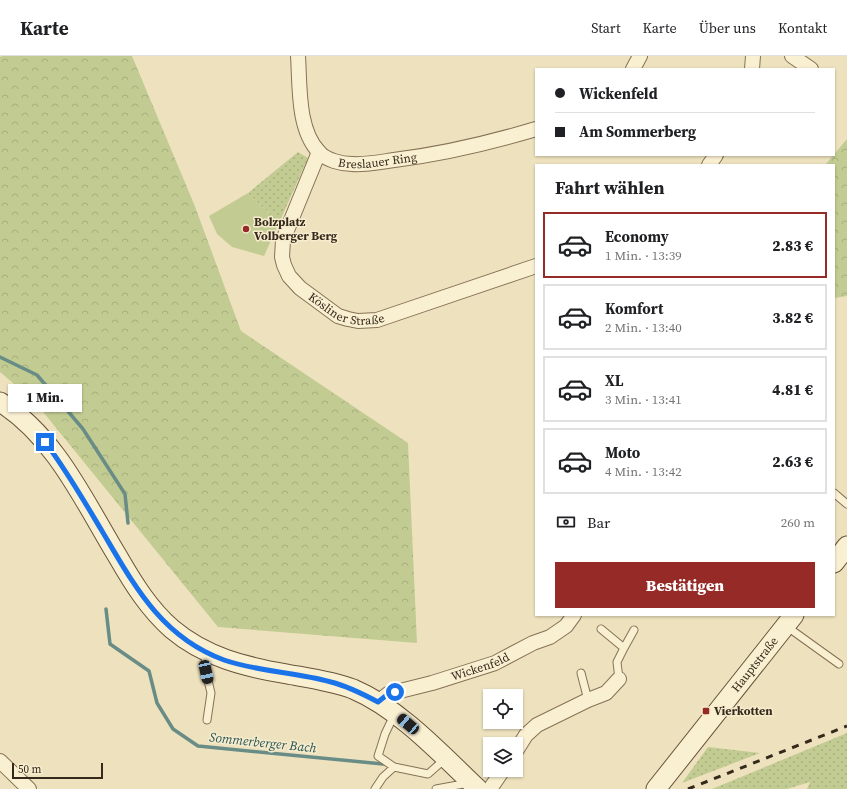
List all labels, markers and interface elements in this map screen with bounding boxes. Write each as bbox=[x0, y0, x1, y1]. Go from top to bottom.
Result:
text: Karte bbox=[20, 15, 69, 41]
text: Start bbox=[591, 18, 621, 38]
text: Karte bbox=[643, 18, 677, 38]
text: Über uns bbox=[699, 18, 756, 38]
text: Kontakt bbox=[778, 18, 827, 38]
text: Wickenfeld bbox=[579, 83, 658, 104]
text: Am Sommerberg bbox=[579, 121, 696, 142]
street label: Breslauer Ring bbox=[337, 149, 418, 172]
text: Fahrt wählen bbox=[555, 175, 665, 200]
place label: Bolzplatz Volberger Berg bbox=[254, 214, 338, 244]
marker: Bolzplatz Volberger Berg bbox=[241, 224, 251, 234]
text: Economy bbox=[605, 226, 669, 247]
icon: car bbox=[557, 227, 593, 263]
text: 2.83 € bbox=[772, 235, 813, 256]
text: 1 Min. · 13:39 bbox=[605, 247, 682, 264]
street label: Kösliner Straße bbox=[305, 289, 387, 329]
text: Komfort bbox=[605, 298, 663, 319]
icon: car bbox=[557, 299, 593, 335]
text: 3.82 € bbox=[772, 307, 813, 328]
text: 2 Min. · 13:40 bbox=[605, 319, 682, 336]
text: XL bbox=[605, 370, 624, 391]
icon: car bbox=[557, 371, 593, 407]
text: 4.81 € bbox=[772, 379, 813, 400]
callout: 1 Min. bbox=[8, 384, 82, 412]
text: 1 Min. bbox=[26, 389, 64, 406]
text: 3 Min. · 13:41 bbox=[605, 391, 682, 408]
route end bbox=[36, 433, 54, 451]
text: Moto bbox=[605, 442, 640, 463]
icon: car bbox=[557, 443, 593, 479]
text: 2.63 € bbox=[772, 451, 813, 472]
text: 4 Min. · 13:42 bbox=[605, 463, 682, 480]
icon: cash bbox=[555, 511, 577, 533]
text: Bar bbox=[587, 512, 610, 533]
text: 260 m bbox=[781, 514, 815, 531]
button: Bestätigen bbox=[555, 562, 815, 608]
street label: Hauptstraße bbox=[728, 633, 782, 695]
street label: Wickenfeld bbox=[449, 649, 512, 684]
car bbox=[198, 659, 214, 685]
route start bbox=[386, 683, 404, 701]
map controls bbox=[483, 689, 523, 777]
button: locate bbox=[483, 689, 523, 729]
place label: Vierkotten bbox=[714, 703, 773, 719]
marker: Vierkotten bbox=[701, 706, 711, 716]
car bbox=[395, 712, 421, 736]
water label: Sommerberger Bach bbox=[209, 728, 317, 757]
button: layers bbox=[483, 737, 523, 777]
scale bar bbox=[12, 761, 103, 780]
text: 50 m bbox=[18, 762, 41, 777]

